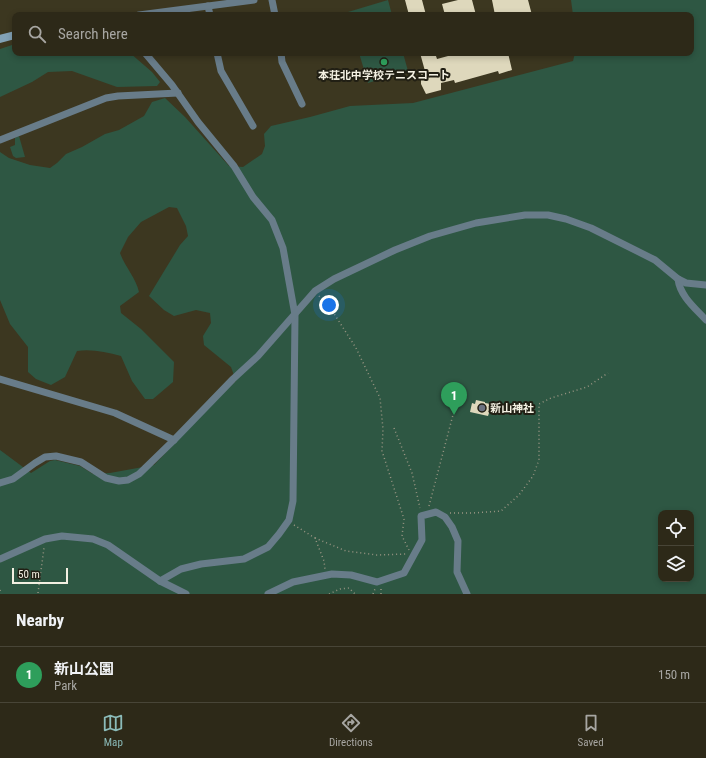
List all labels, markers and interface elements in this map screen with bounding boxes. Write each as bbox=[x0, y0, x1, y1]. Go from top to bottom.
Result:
search box bbox=[12, 12, 694, 56]
icon: search bbox=[26, 23, 48, 45]
text: Search here bbox=[58, 25, 128, 43]
marker: 本荘北中学校テニスコート bbox=[379, 57, 389, 67]
place label: 本荘北中学校テニスコート bbox=[318, 69, 450, 82]
your location bbox=[319, 295, 339, 315]
pin: 1 bbox=[441, 382, 467, 415]
place label: 新山神社 bbox=[490, 402, 534, 415]
marker: 新山神社 bbox=[477, 403, 487, 413]
map controls bbox=[658, 510, 694, 582]
button: locate bbox=[658, 510, 694, 546]
button: layers bbox=[658, 546, 694, 582]
scale bar bbox=[12, 566, 68, 585]
text: 50 m bbox=[18, 568, 40, 581]
text: Nearby bbox=[16, 610, 64, 630]
text: 新山公園 bbox=[54, 660, 114, 678]
text: 1 bbox=[26, 667, 32, 682]
text: 150 m bbox=[658, 667, 690, 682]
text: Park bbox=[54, 678, 77, 693]
tab: Map bbox=[102, 712, 124, 749]
tab: Directions bbox=[329, 712, 373, 749]
tab: Saved bbox=[578, 712, 604, 749]

